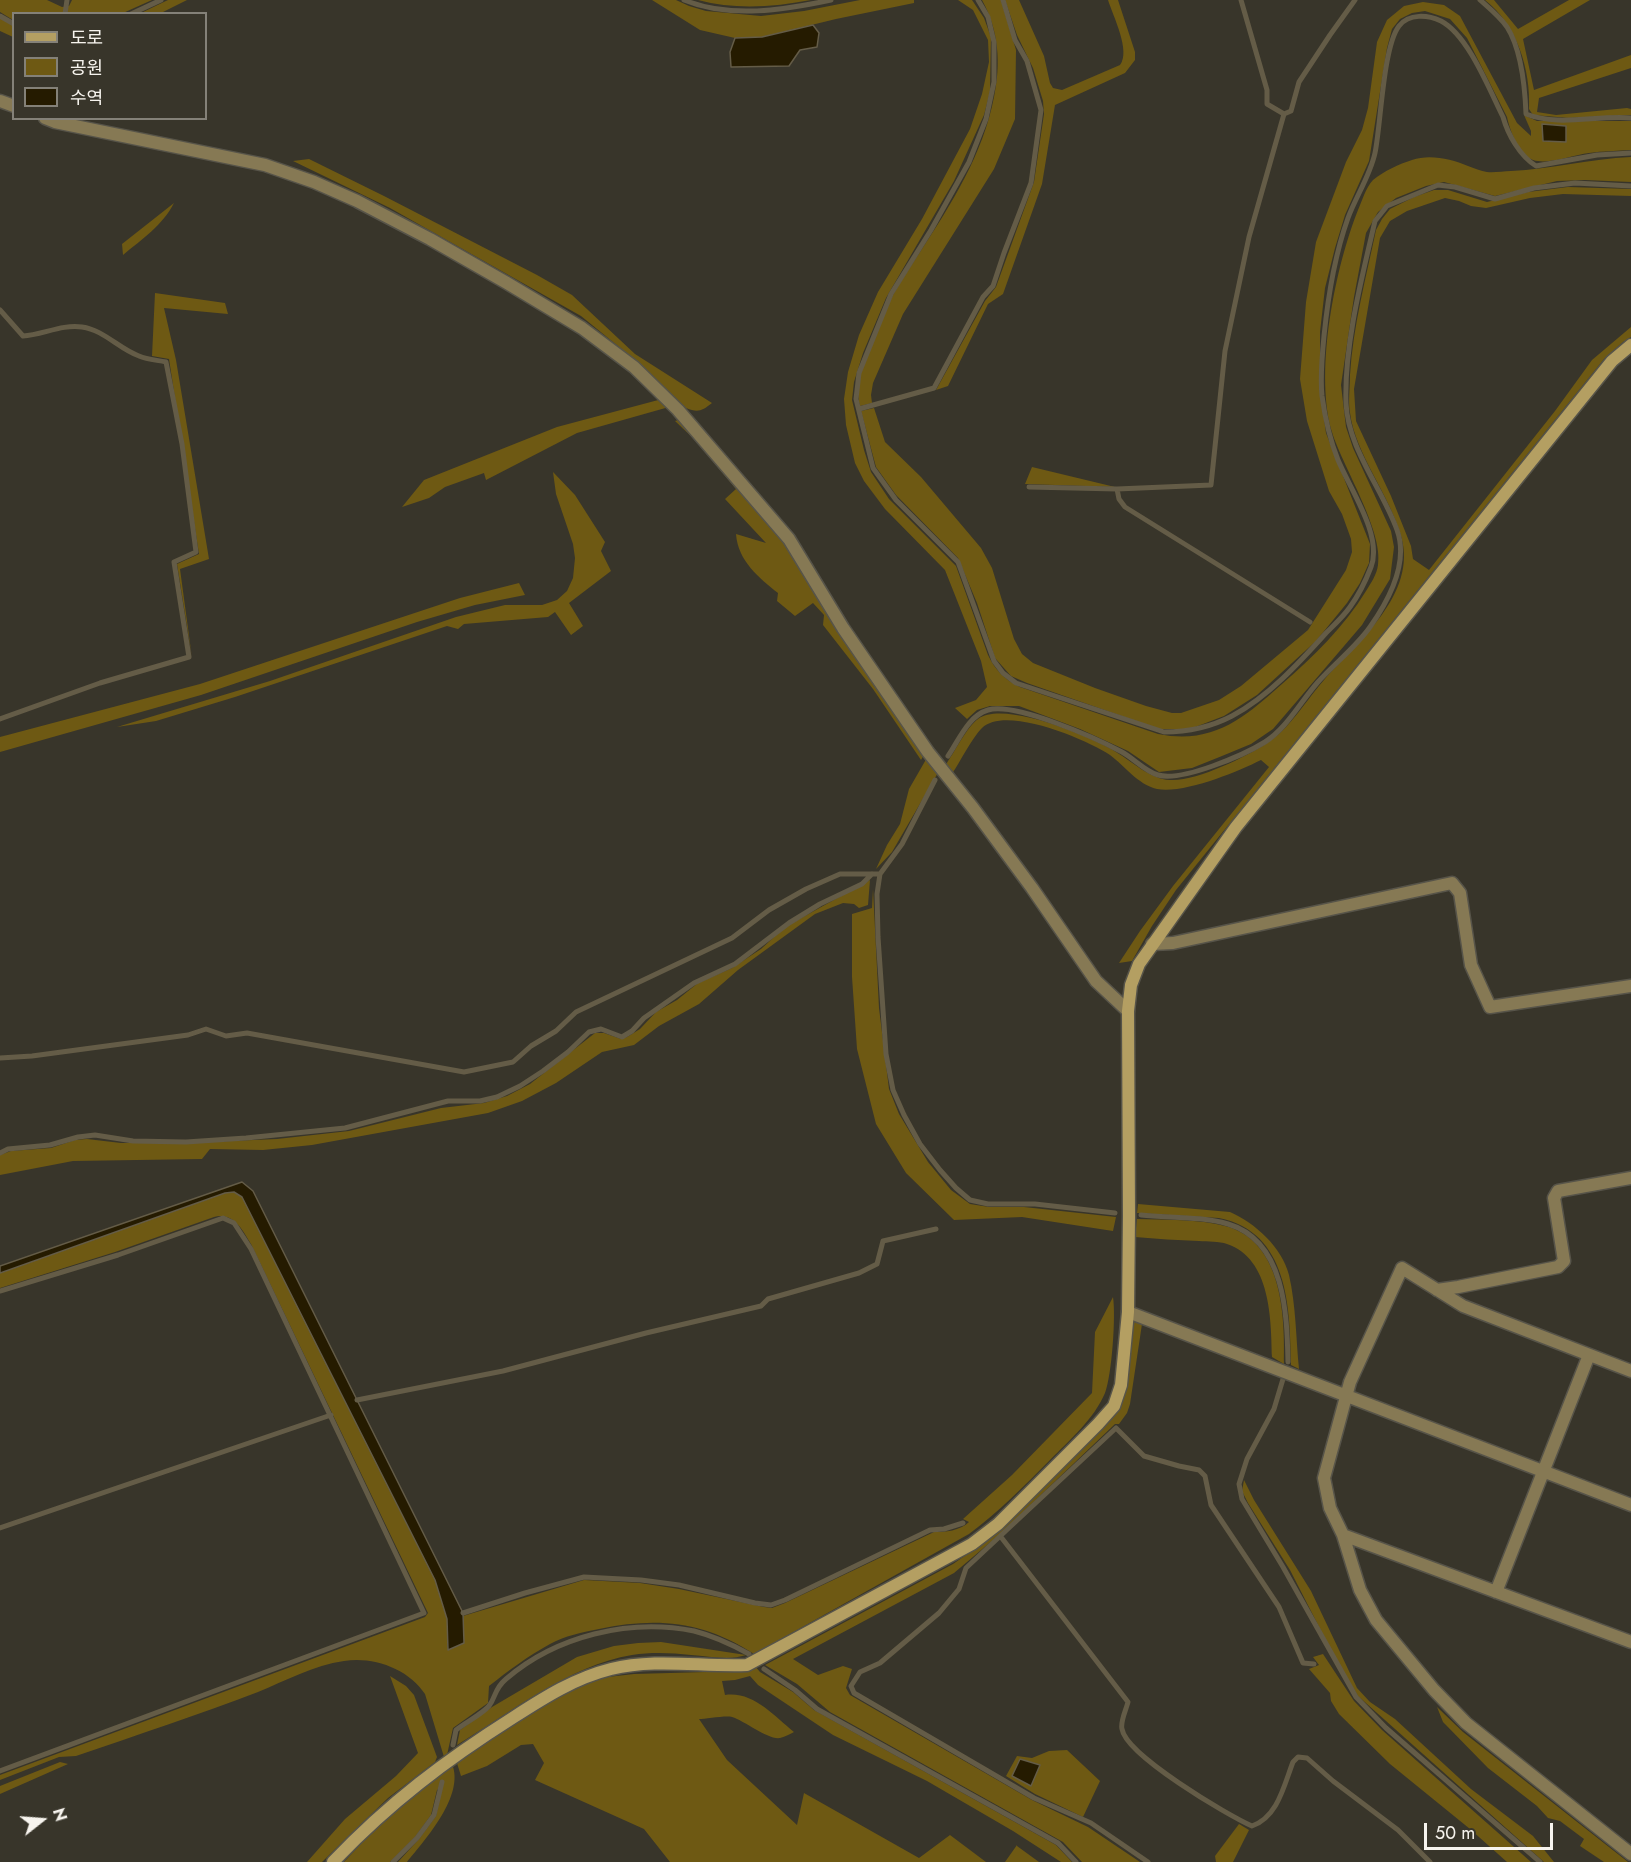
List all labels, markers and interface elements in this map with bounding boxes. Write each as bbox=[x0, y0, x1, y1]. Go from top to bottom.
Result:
legend bbox=[12, 12, 207, 120]
text: 도로 bbox=[70, 25, 103, 51]
text: 공원 bbox=[70, 55, 103, 81]
text: 수역 bbox=[70, 85, 103, 111]
north arrow bbox=[12, 1790, 72, 1850]
text: N bbox=[47, 1805, 73, 1824]
scale bar bbox=[1427, 1811, 1556, 1849]
text: 50 m bbox=[1435, 1820, 1475, 1846]

